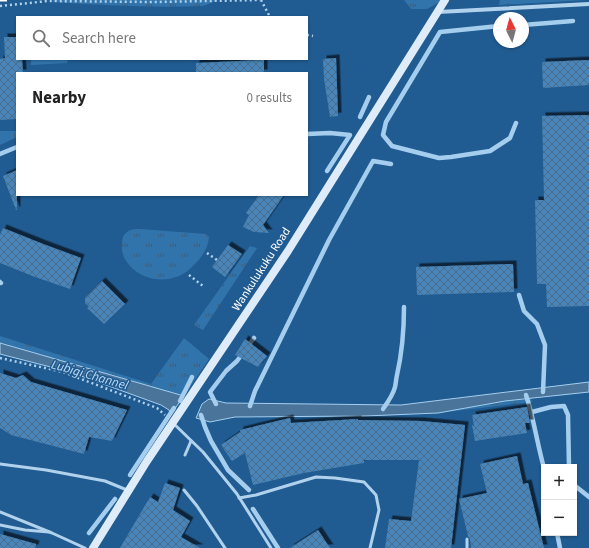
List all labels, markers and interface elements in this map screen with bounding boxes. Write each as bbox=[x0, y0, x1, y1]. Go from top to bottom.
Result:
north arrow bbox=[493, 12, 529, 48]
search box bbox=[16, 16, 308, 60]
icon: search bbox=[30, 27, 52, 49]
text: Search here bbox=[62, 28, 136, 49]
text: Nearby bbox=[32, 86, 86, 110]
text: 0 results bbox=[247, 89, 292, 107]
street label: Wankulukuku Road bbox=[228, 224, 295, 314]
water label: Lubigi Channel bbox=[49, 355, 131, 395]
map controls bbox=[541, 464, 577, 536]
button: + bbox=[541, 464, 577, 500]
button: − bbox=[541, 500, 577, 536]

